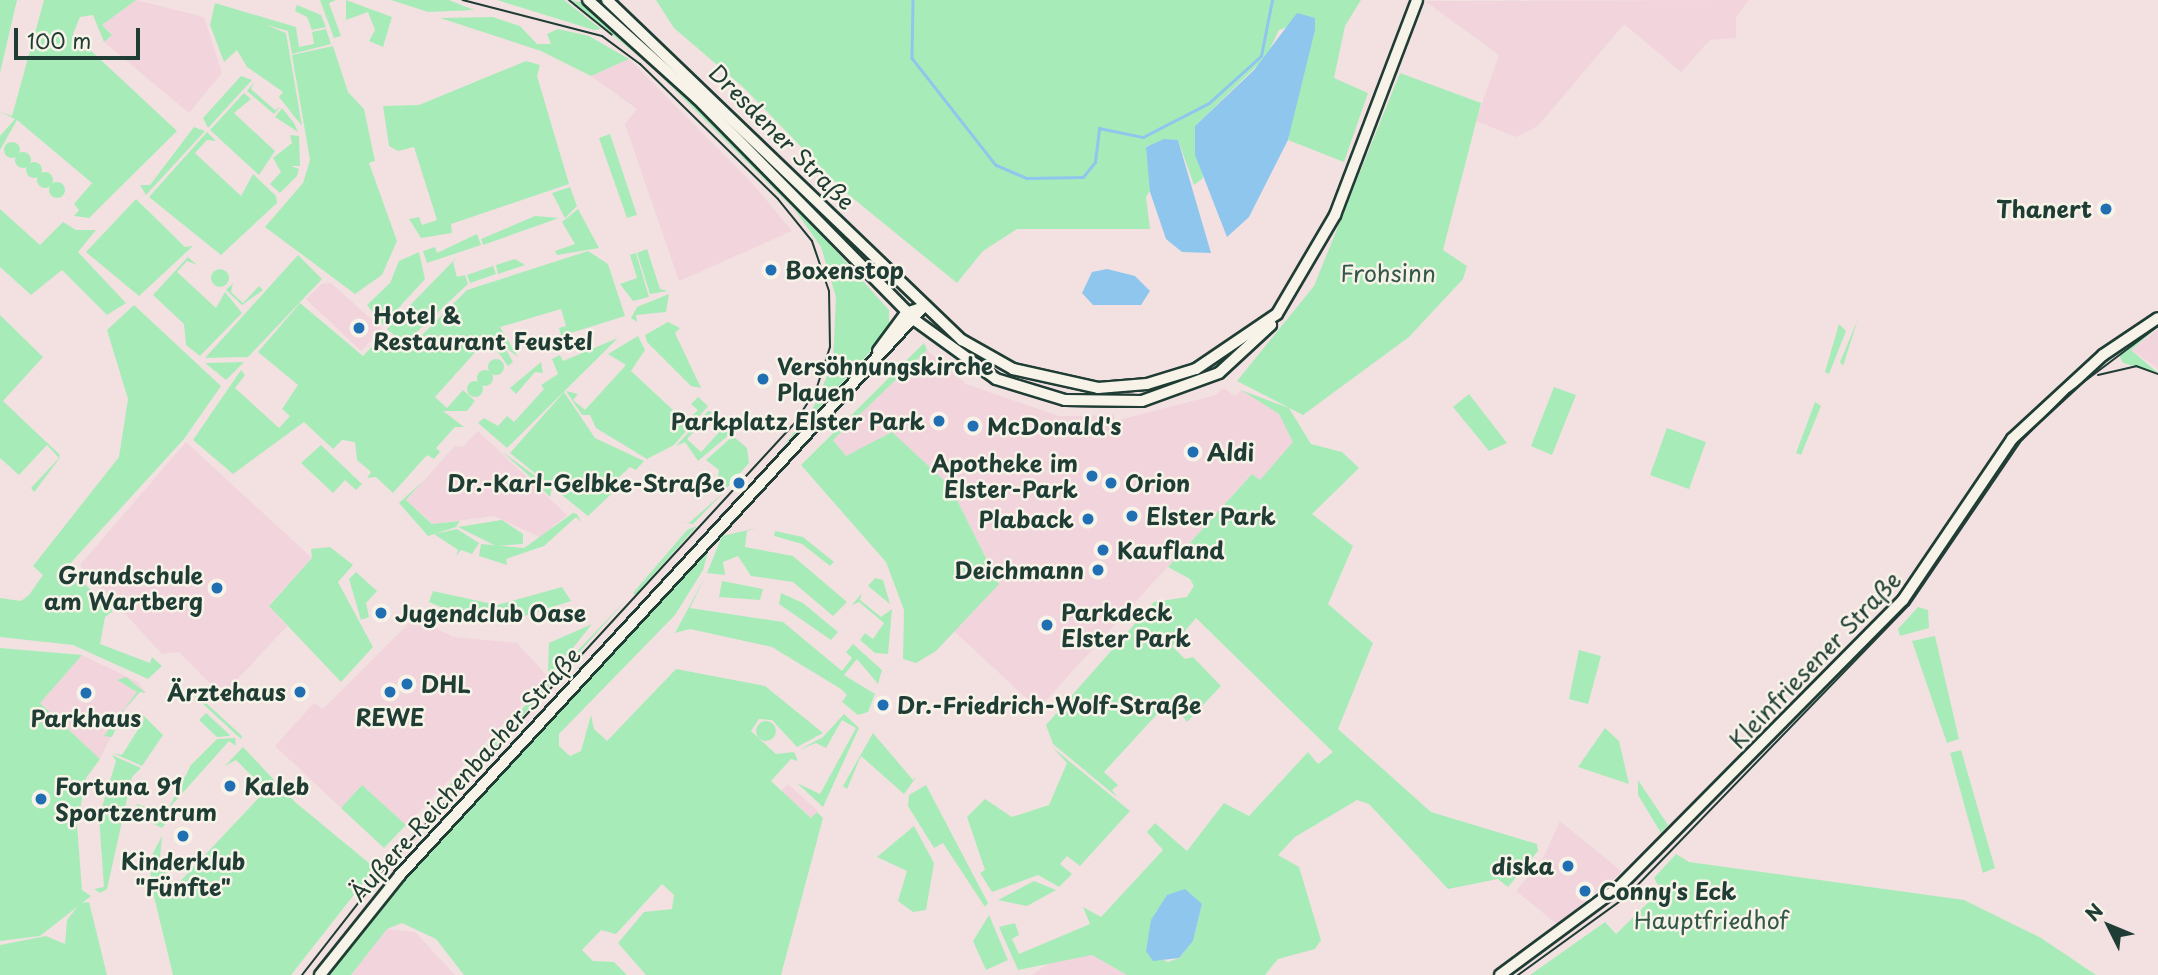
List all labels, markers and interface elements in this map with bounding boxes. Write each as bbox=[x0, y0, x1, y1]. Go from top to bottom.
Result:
scale bar bbox=[18, 14, 144, 58]
text: 100 m bbox=[27, 24, 91, 56]
street label: Dresdener Straße bbox=[703, 58, 861, 216]
place label: Thanert bbox=[1996, 195, 2092, 223]
marker: Thanert bbox=[2098, 201, 2114, 217]
place label: Boxenstop bbox=[785, 256, 904, 284]
park label: Frohsinn bbox=[1340, 259, 1436, 287]
marker: Boxenstop bbox=[763, 262, 779, 278]
place label: Hotel & Restaurant Feustel bbox=[373, 301, 593, 355]
marker: Hotel & Restaurant Feustel bbox=[351, 320, 367, 336]
place label: Versöhnungskirche Plauen bbox=[777, 352, 994, 406]
marker: Versöhnungskirche Plauen bbox=[755, 371, 771, 387]
place label: Parkplatz Elster Park bbox=[669, 407, 925, 435]
place label: McDonald's bbox=[987, 412, 1121, 440]
marker: Parkplatz Elster Park bbox=[931, 413, 947, 429]
marker: McDonald's bbox=[965, 418, 981, 434]
place label: Aldi bbox=[1207, 438, 1254, 466]
marker: Aldi bbox=[1185, 444, 1201, 460]
place label: Apotheke im Elster-Park bbox=[930, 449, 1078, 503]
marker: Apotheke im Elster-Park bbox=[1084, 468, 1100, 484]
place label: Dr.-Karl-Gelbke-Straße bbox=[447, 469, 725, 497]
place label: Orion bbox=[1125, 469, 1190, 497]
marker: Dr.-Karl-Gelbke-Straße bbox=[731, 475, 747, 491]
marker: Orion bbox=[1103, 475, 1119, 491]
place label: Elster Park bbox=[1146, 502, 1277, 530]
place label: Plaback bbox=[979, 505, 1074, 533]
marker: Elster Park bbox=[1124, 508, 1140, 524]
marker: Plaback bbox=[1080, 511, 1096, 527]
place label: Kaufland bbox=[1117, 536, 1225, 564]
marker: Kaufland bbox=[1095, 542, 1111, 558]
place label: Deichmann bbox=[954, 556, 1084, 584]
place label: Grundschule am Wartberg bbox=[44, 561, 203, 615]
marker: Deichmann bbox=[1090, 562, 1106, 578]
street label: Kleinfriesener Straße bbox=[1723, 565, 1907, 755]
marker: Grundschule am Wartberg bbox=[209, 580, 225, 596]
place label: Parkdeck Elster Park bbox=[1061, 598, 1192, 652]
place label: Jugendclub Oase bbox=[395, 599, 587, 627]
marker: Jugendclub Oase bbox=[373, 605, 389, 621]
marker: Parkdeck Elster Park bbox=[1039, 617, 1055, 633]
street label: Äußere Reichenbacher Straße bbox=[343, 641, 587, 907]
place label: DHL bbox=[421, 670, 471, 698]
marker: DHL bbox=[399, 676, 415, 692]
place label: Ärztehaus bbox=[167, 678, 286, 706]
marker: Ärztehaus bbox=[292, 684, 308, 700]
marker: REWE bbox=[382, 684, 398, 700]
marker: Parkhaus bbox=[78, 685, 94, 701]
place label: Dr.-Friedrich-Wolf-Straße bbox=[897, 691, 1201, 719]
marker: Dr.-Friedrich-Wolf-Straße bbox=[875, 697, 891, 713]
place label: REWE bbox=[355, 703, 425, 731]
place label: Parkhaus bbox=[31, 704, 141, 732]
place label: Fortuna 91 Sportzentrum bbox=[55, 772, 217, 826]
place label: Kaleb bbox=[244, 772, 309, 800]
marker: Kaleb bbox=[222, 778, 238, 794]
marker: Fortuna 91 Sportzentrum bbox=[33, 791, 49, 807]
marker: Kinderklub "Fünfte" bbox=[175, 828, 191, 844]
place label: Kinderklub "Fünfte" bbox=[121, 847, 245, 901]
place label: diska bbox=[1491, 852, 1554, 880]
marker: diska bbox=[1560, 858, 1576, 874]
place label: Conny's Eck bbox=[1599, 877, 1737, 905]
marker: Conny's Eck bbox=[1577, 883, 1593, 899]
north arrow bbox=[2074, 891, 2144, 961]
text: N bbox=[2078, 897, 2109, 927]
park label: Hauptfriedhof bbox=[1634, 906, 1788, 934]

